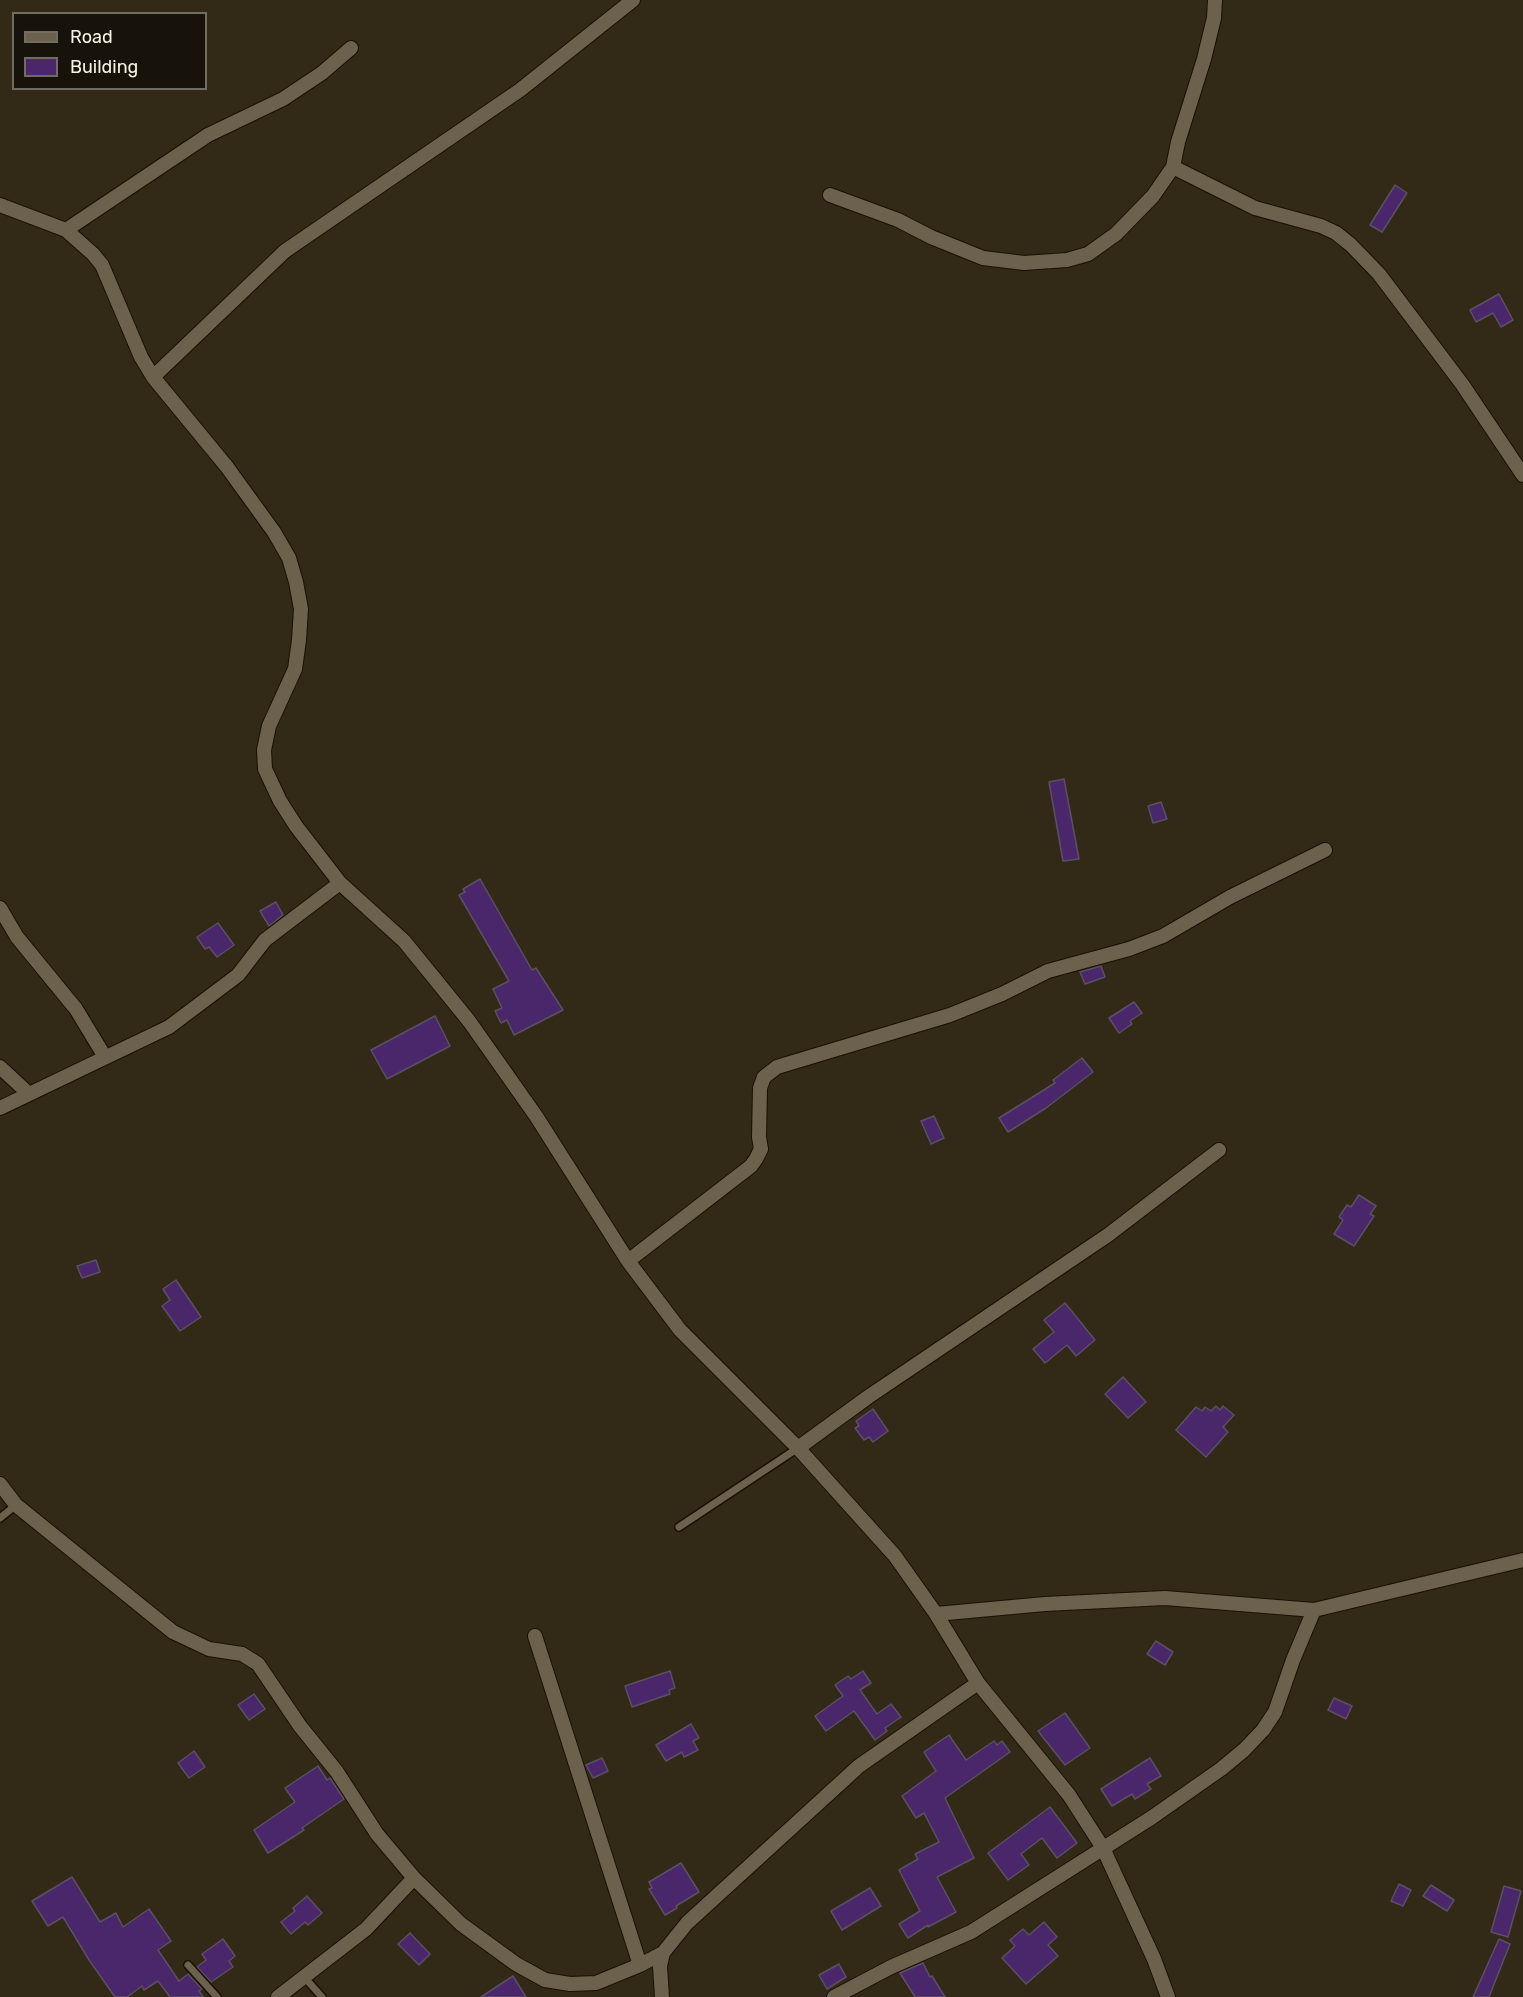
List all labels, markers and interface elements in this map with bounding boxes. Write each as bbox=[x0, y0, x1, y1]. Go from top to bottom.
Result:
legend bbox=[12, 12, 207, 90]
text: Road bbox=[70, 26, 113, 48]
text: Building bbox=[70, 56, 138, 78]

